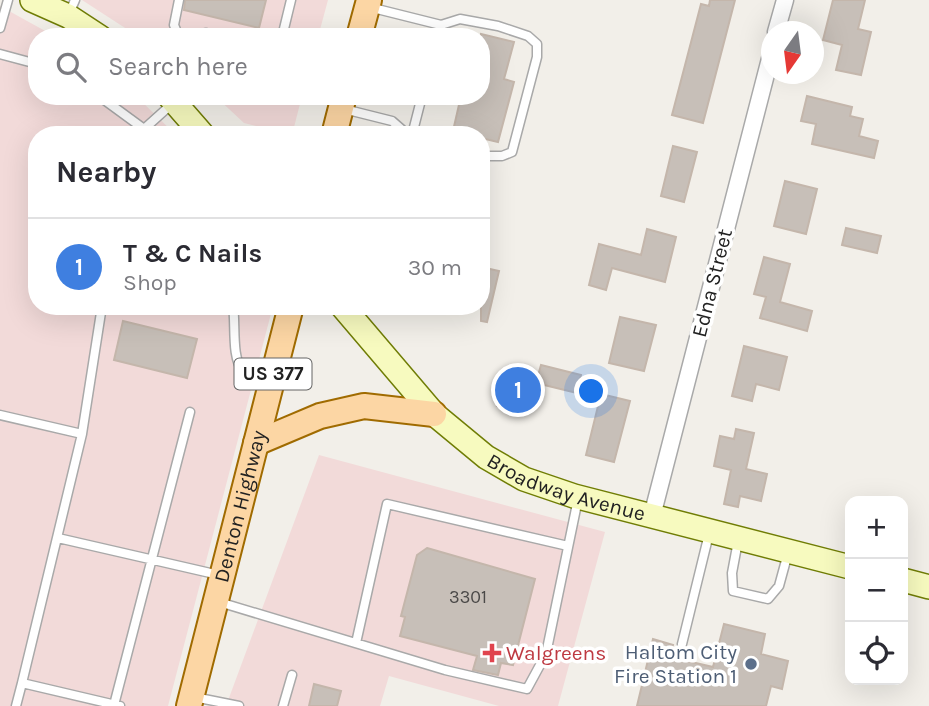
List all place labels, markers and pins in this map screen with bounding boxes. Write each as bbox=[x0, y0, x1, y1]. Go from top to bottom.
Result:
pin: 1 bbox=[495, 364, 541, 416]
place label: Haltom City Fire Station 1 bbox=[614, 640, 737, 688]
place label: Walgreens bbox=[506, 641, 606, 665]
marker: Walgreens bbox=[484, 645, 500, 661]
marker: Haltom City Fire Station 1 bbox=[743, 656, 759, 672]

